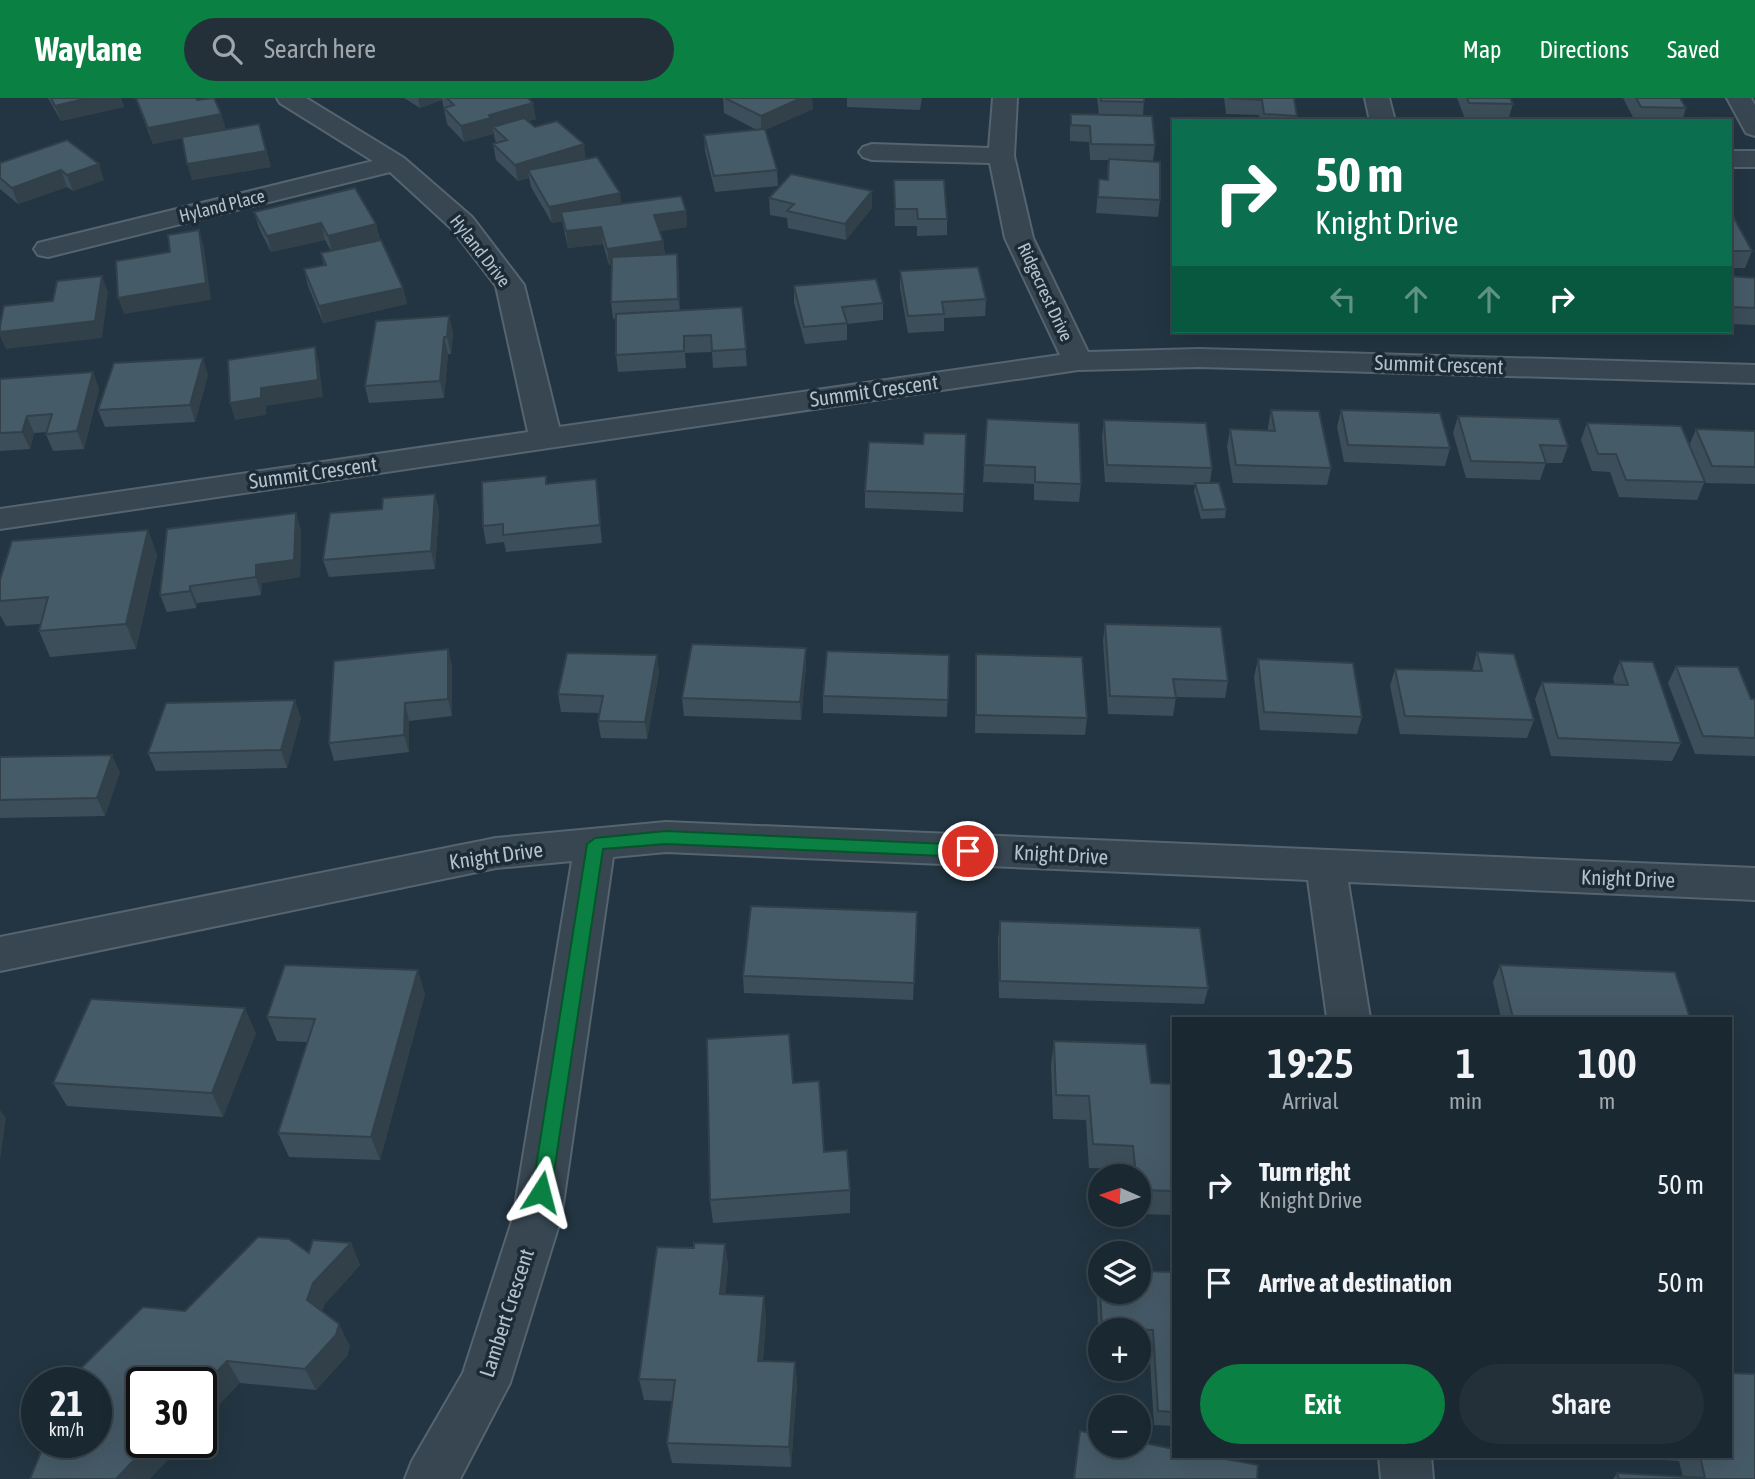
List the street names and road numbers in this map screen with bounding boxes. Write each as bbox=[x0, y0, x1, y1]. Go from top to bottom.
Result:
street label: Hyland Place bbox=[177, 185, 267, 226]
street label: Hyland Drive bbox=[446, 210, 515, 291]
street label: Ridgecrest Drive bbox=[1013, 239, 1077, 344]
street label: Summit Crescent bbox=[1374, 350, 1504, 378]
street label: Summit Crescent bbox=[808, 369, 939, 411]
street label: Summit Crescent bbox=[247, 451, 378, 493]
street label: Knight Drive bbox=[448, 837, 544, 873]
street label: Knight Drive bbox=[1013, 840, 1109, 868]
street label: Knight Drive bbox=[1581, 864, 1676, 892]
street label: Lambert Crescent bbox=[474, 1245, 538, 1380]

